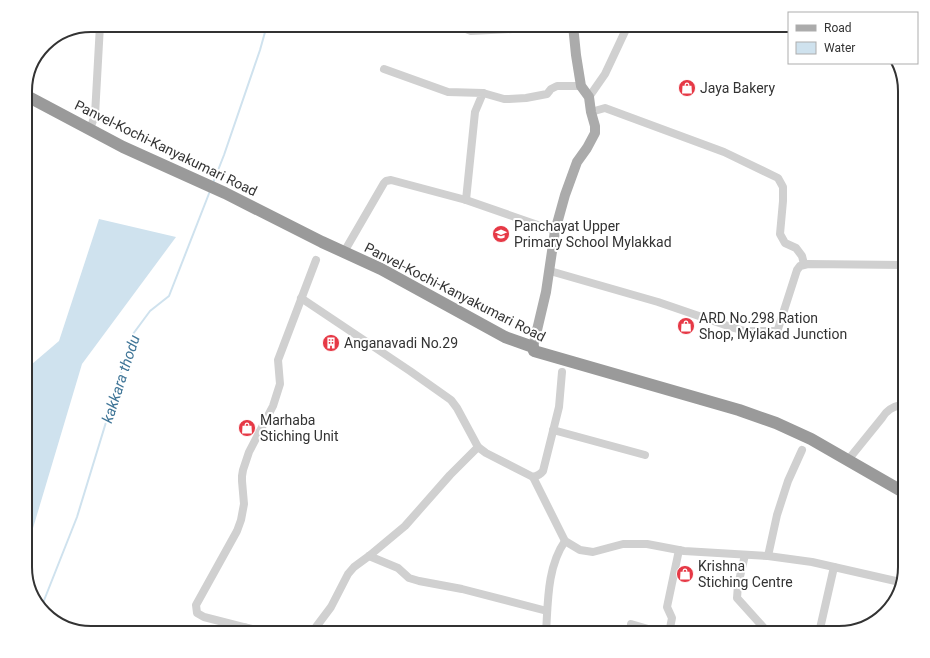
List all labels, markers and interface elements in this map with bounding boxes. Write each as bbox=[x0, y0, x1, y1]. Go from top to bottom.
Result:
legend bbox=[788, 12, 918, 64]
text: Road bbox=[824, 21, 852, 35]
text: Water bbox=[824, 41, 855, 55]
shop icon: Jaya Bakery bbox=[677, 78, 697, 98]
place label: Jaya Bakery bbox=[700, 80, 775, 96]
street label: Panvel-Kochi-Kanyakumari Road bbox=[72, 97, 260, 199]
place label: Panchayat Upper Primary School Mylakkad bbox=[514, 218, 672, 250]
school or university icon: Panchayat Upper Primary School Mylakkad bbox=[491, 224, 511, 244]
street label: Panvel-Kochi-Kanyakumari Road bbox=[362, 239, 548, 345]
place label: ARD No.298 Ration Shop, Mylakad Junction bbox=[699, 310, 847, 342]
shop icon: ARD No.298 Ration Shop, Mylakad Junction bbox=[676, 316, 696, 336]
water label: kakkara thodu bbox=[98, 333, 144, 425]
building icon: Anganavadi No.29 bbox=[321, 333, 341, 353]
place label: Anganavadi No.29 bbox=[344, 335, 458, 351]
place label: Marhaba Stiching Unit bbox=[260, 412, 339, 444]
shop icon: Marhaba Stiching Unit bbox=[237, 418, 257, 438]
place label: Krishna Stiching Centre bbox=[698, 558, 793, 590]
shop icon: Krishna Stiching Centre bbox=[675, 564, 695, 584]

